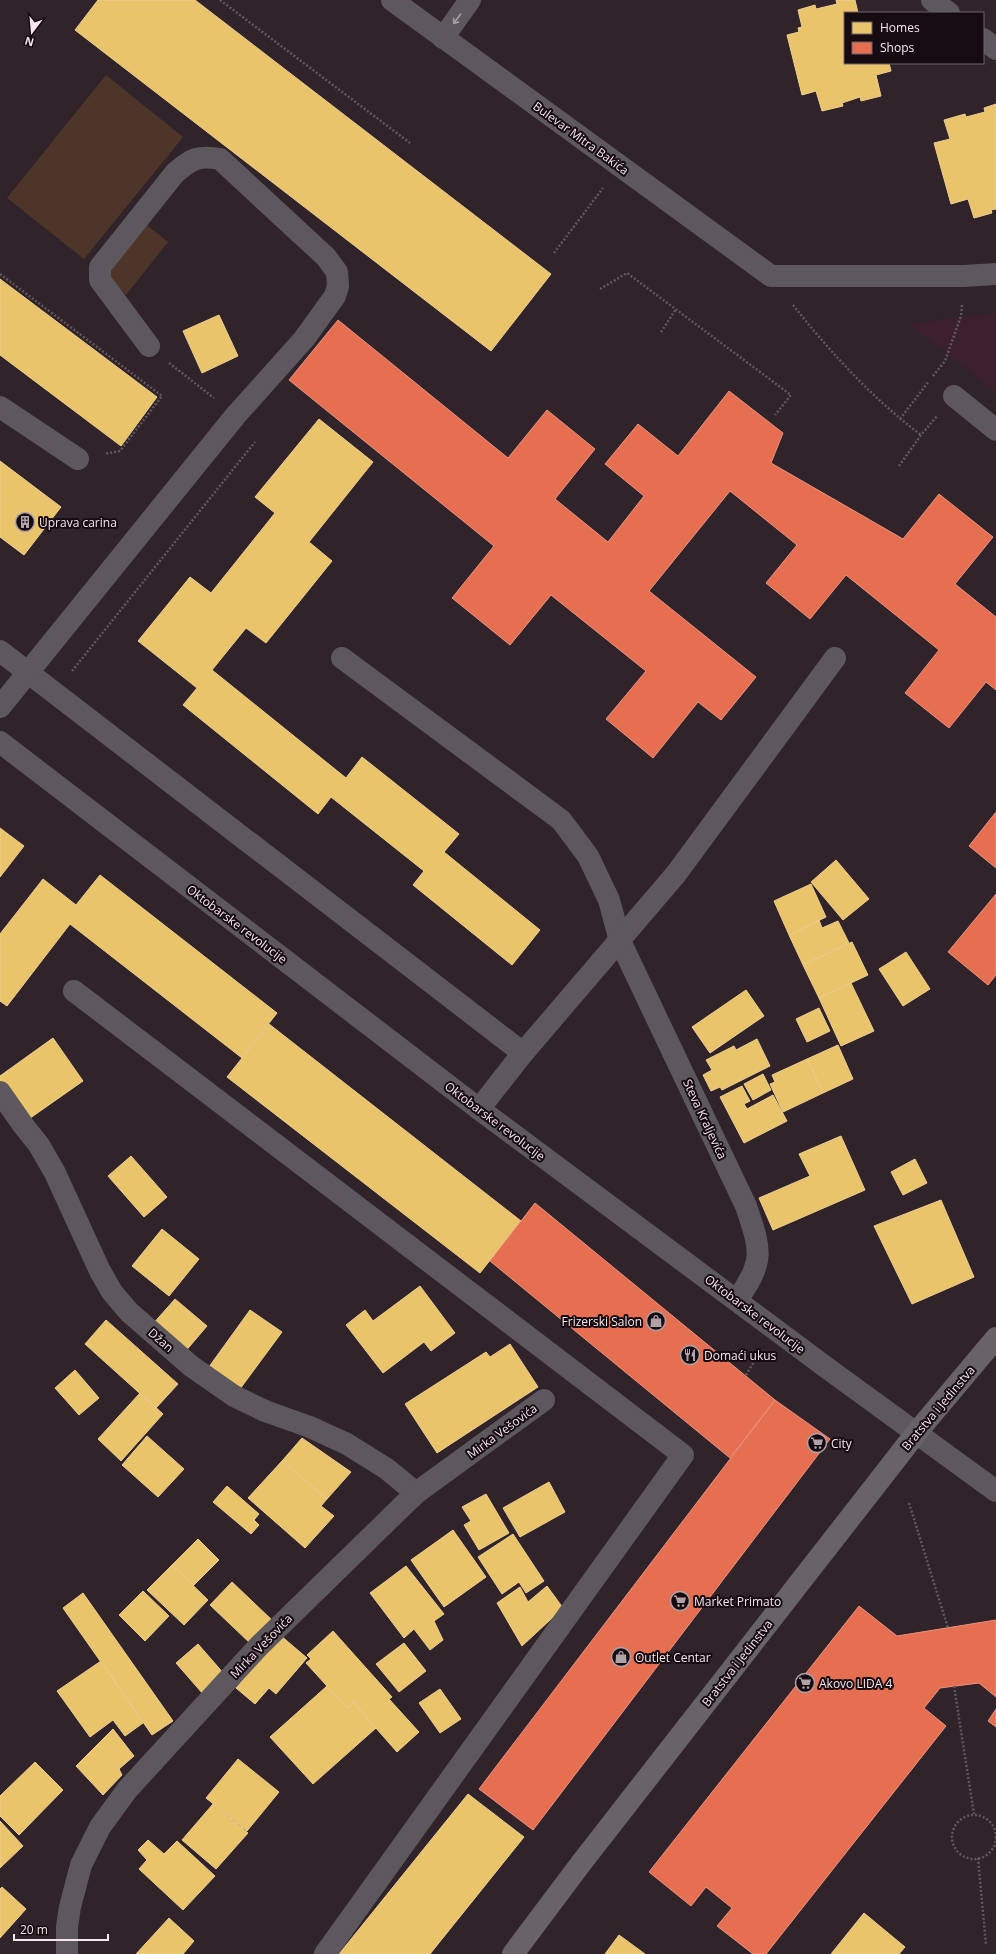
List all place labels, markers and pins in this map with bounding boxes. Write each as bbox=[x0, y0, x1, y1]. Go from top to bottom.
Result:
building icon: Uprava carina bbox=[14, 511, 36, 533]
place label: Uprava carina bbox=[39, 514, 117, 531]
shop icon: Frizerski Salon bbox=[645, 1310, 667, 1332]
place label: Frizerski Salon bbox=[562, 1313, 642, 1330]
restaurant icon: Domaći ukus bbox=[679, 1344, 701, 1366]
place label: Domaći ukus bbox=[704, 1347, 777, 1364]
supermarket icon: City bbox=[806, 1432, 828, 1454]
place label: City bbox=[831, 1435, 853, 1452]
supermarket icon: Market Primato bbox=[669, 1590, 691, 1612]
place label: Market Primato bbox=[694, 1593, 781, 1610]
shop icon: Outlet Centar bbox=[610, 1646, 632, 1668]
place label: Outlet Centar bbox=[635, 1649, 711, 1666]
supermarket icon: Akovo LIDA 4 bbox=[794, 1672, 816, 1694]
place label: Akovo LIDA 4 bbox=[819, 1675, 892, 1692]

